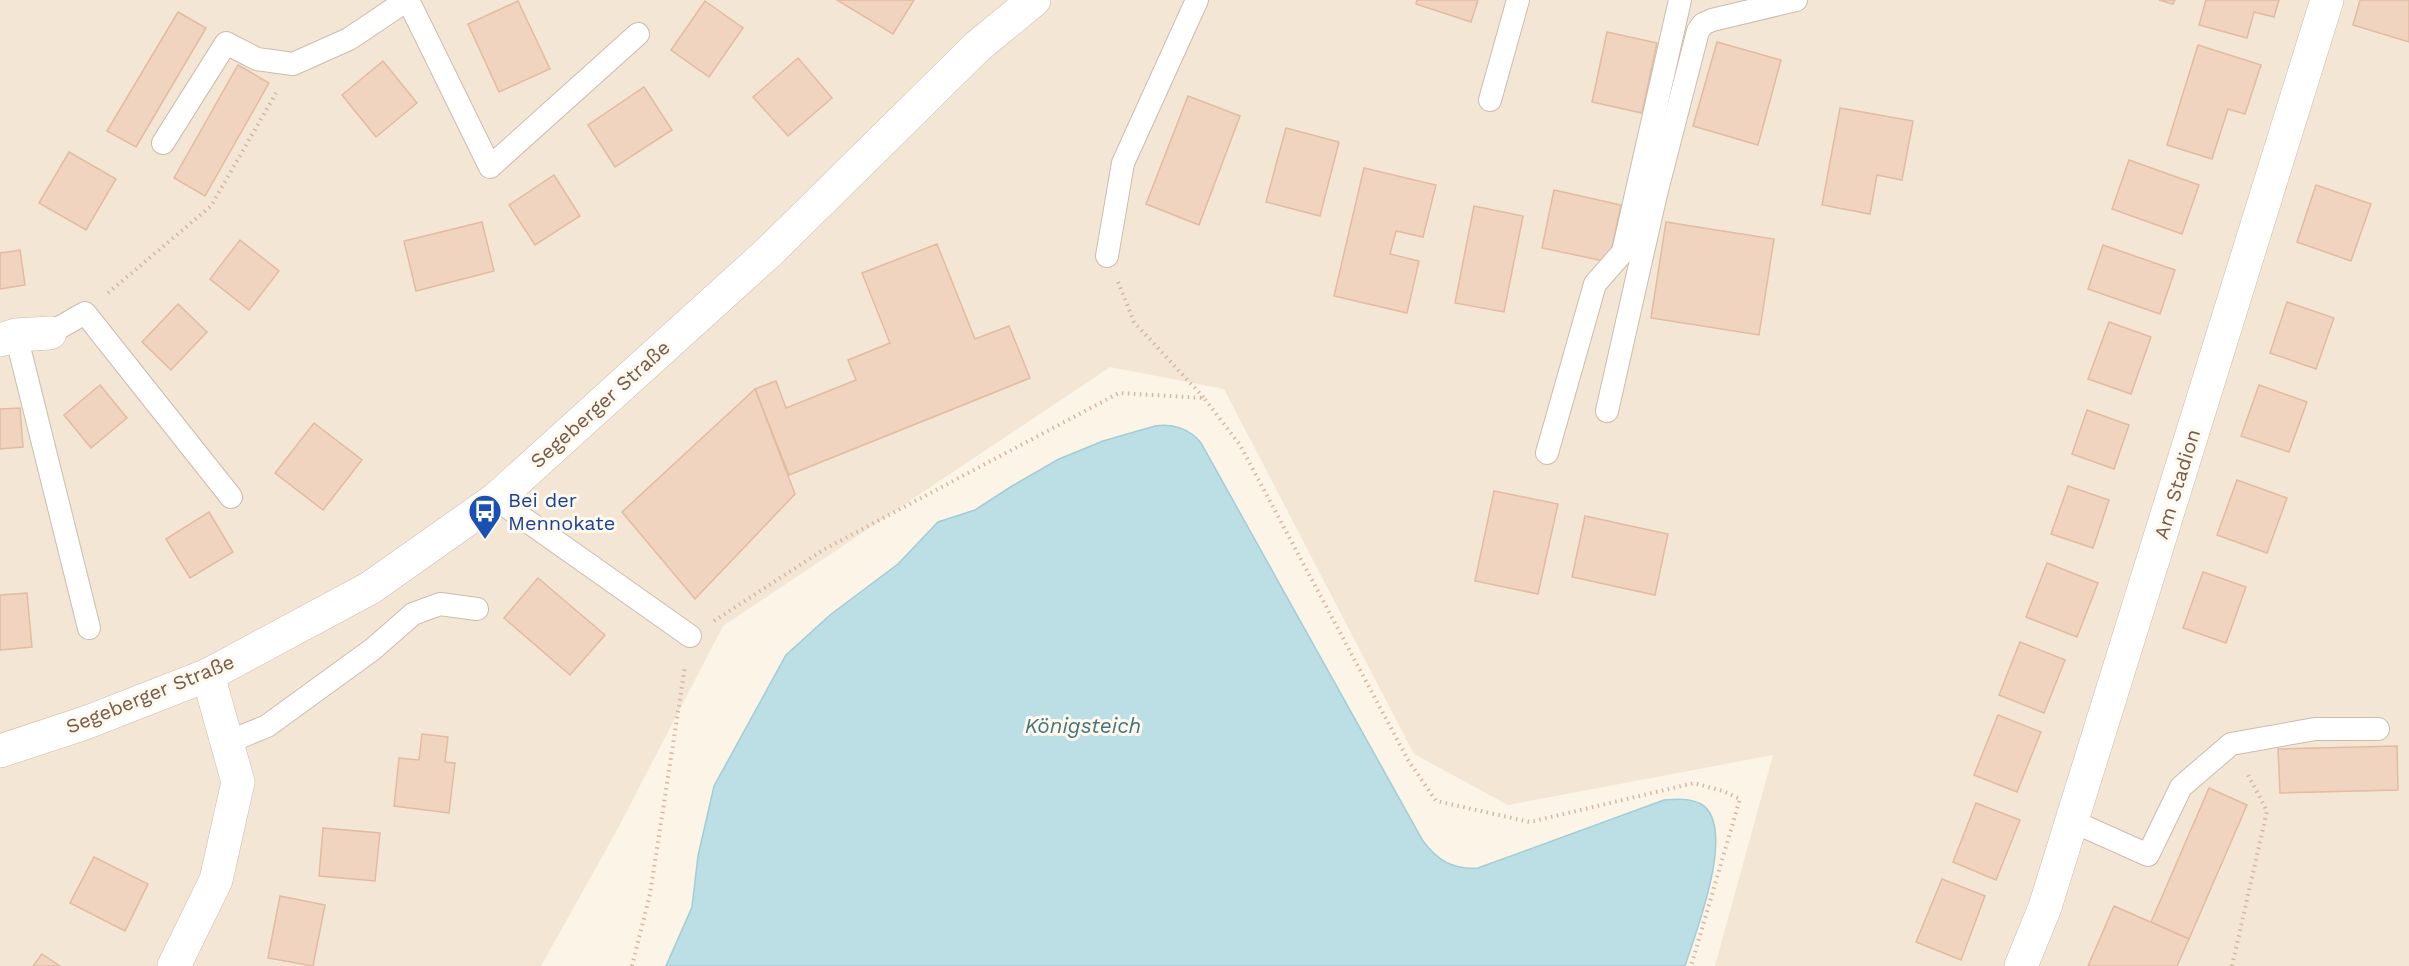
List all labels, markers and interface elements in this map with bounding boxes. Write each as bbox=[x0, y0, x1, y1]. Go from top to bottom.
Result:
street label: Segeberger Straße bbox=[525, 335, 675, 473]
street label: Am Stadion bbox=[2149, 426, 2205, 542]
place label: Bei der Mennokate bbox=[508, 488, 615, 535]
bus stop icon: Bei der Mennokate bbox=[467, 493, 503, 540]
street label: Segeberger Straße bbox=[62, 649, 238, 739]
water label: Königsteich bbox=[1025, 713, 1141, 738]

